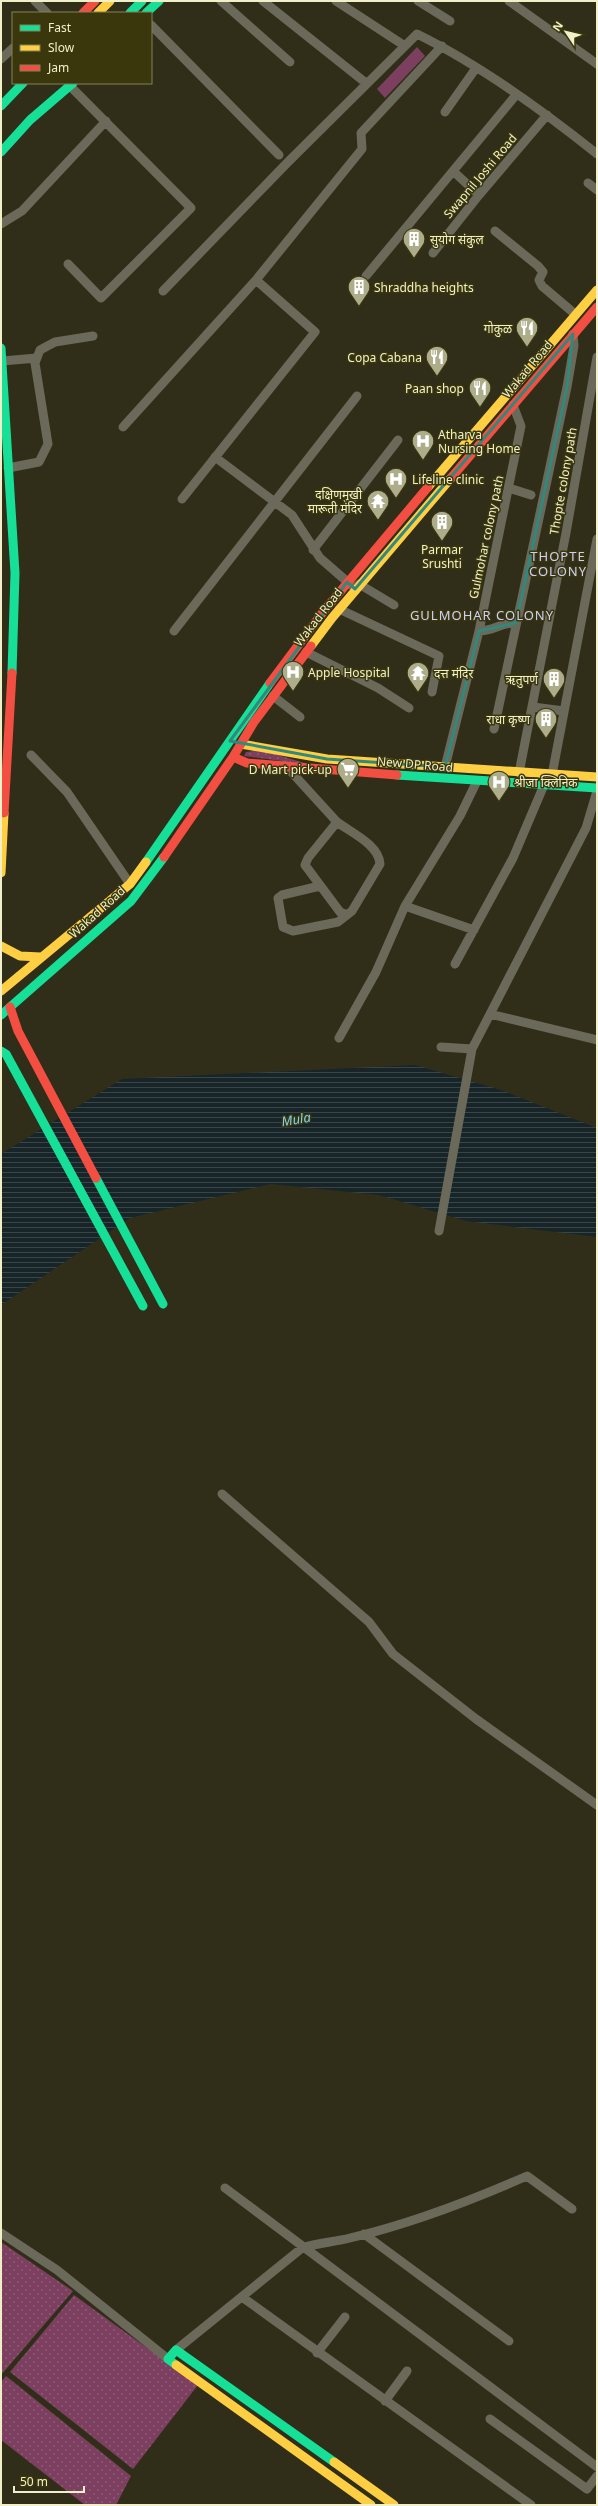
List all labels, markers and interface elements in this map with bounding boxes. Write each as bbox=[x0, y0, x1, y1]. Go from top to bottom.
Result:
legend bbox=[12, 12, 152, 84]
north arrow bbox=[546, 12, 586, 52]
text: N bbox=[549, 18, 566, 34]
text: Fast bbox=[48, 19, 72, 36]
text: Slow bbox=[48, 39, 75, 56]
text: Jam bbox=[47, 59, 69, 76]
street label: Swapnil Joshi Road bbox=[440, 130, 520, 222]
building icon: सुयोग संकुल bbox=[401, 226, 427, 259]
place label: सुयोग संकुल bbox=[430, 231, 484, 248]
building icon: Shraddha heights bbox=[346, 274, 372, 307]
place label: Shraddha heights bbox=[374, 279, 474, 296]
restaurant icon: गोकुळ bbox=[514, 315, 540, 348]
place label: गोकुळ bbox=[484, 320, 513, 337]
street label: Wakad Road bbox=[498, 337, 556, 401]
restaurant icon: Copa Cabana bbox=[424, 344, 450, 377]
place label: Copa Cabana bbox=[347, 349, 422, 366]
restaurant icon: Paan shop bbox=[467, 375, 493, 408]
place label: Paan shop bbox=[405, 380, 464, 397]
place label: Atharva Nursing Home bbox=[438, 426, 521, 457]
street label: Thopte colony path bbox=[545, 426, 581, 536]
hospital icon: Atharva Nursing Home bbox=[410, 428, 436, 461]
hospital icon: Lifeline clinic bbox=[383, 466, 409, 499]
place label: Lifeline clinic bbox=[412, 471, 484, 488]
street label: Gulmohar colony path bbox=[465, 474, 507, 600]
place label: दक्षिणमुखी मारूती मंदिर bbox=[308, 486, 363, 517]
temple icon: दक्षिणमुखी मारूती मंदिर bbox=[365, 488, 391, 521]
building icon: Parmar Srushti bbox=[429, 509, 455, 542]
place label: Parmar Srushti bbox=[421, 541, 463, 572]
district label: THOPTE COLONY bbox=[529, 547, 587, 580]
street label: Wakad Road bbox=[290, 584, 346, 650]
district label: GULMOHAR COLONY bbox=[410, 606, 554, 624]
hospital icon: Apple Hospital bbox=[280, 659, 306, 692]
temple icon: दत्त मंदिर bbox=[405, 660, 431, 693]
place label: Apple Hospital bbox=[308, 664, 390, 681]
place label: दत्त मंदिर bbox=[434, 665, 474, 682]
building icon: ऋतुपर्ण bbox=[541, 666, 567, 699]
place label: ऋतुपर्ण bbox=[505, 671, 539, 688]
building icon: राधा कृष्ण bbox=[533, 706, 559, 739]
place label: राधा कृष्ण bbox=[487, 711, 530, 728]
street label: New DP Road bbox=[376, 752, 454, 776]
supermarket icon: D Mart pick-up bbox=[335, 756, 361, 789]
place label: D Mart pick-up bbox=[249, 761, 332, 778]
hospital icon: श्रीजा क्लिनिक bbox=[486, 769, 512, 802]
place label: श्रीजा क्लिनिक bbox=[514, 774, 578, 791]
street label: Wakad Road bbox=[65, 882, 129, 942]
water label: Mula bbox=[280, 1108, 312, 1130]
scale bar bbox=[14, 2468, 84, 2494]
text: 50 m bbox=[20, 2473, 48, 2490]

